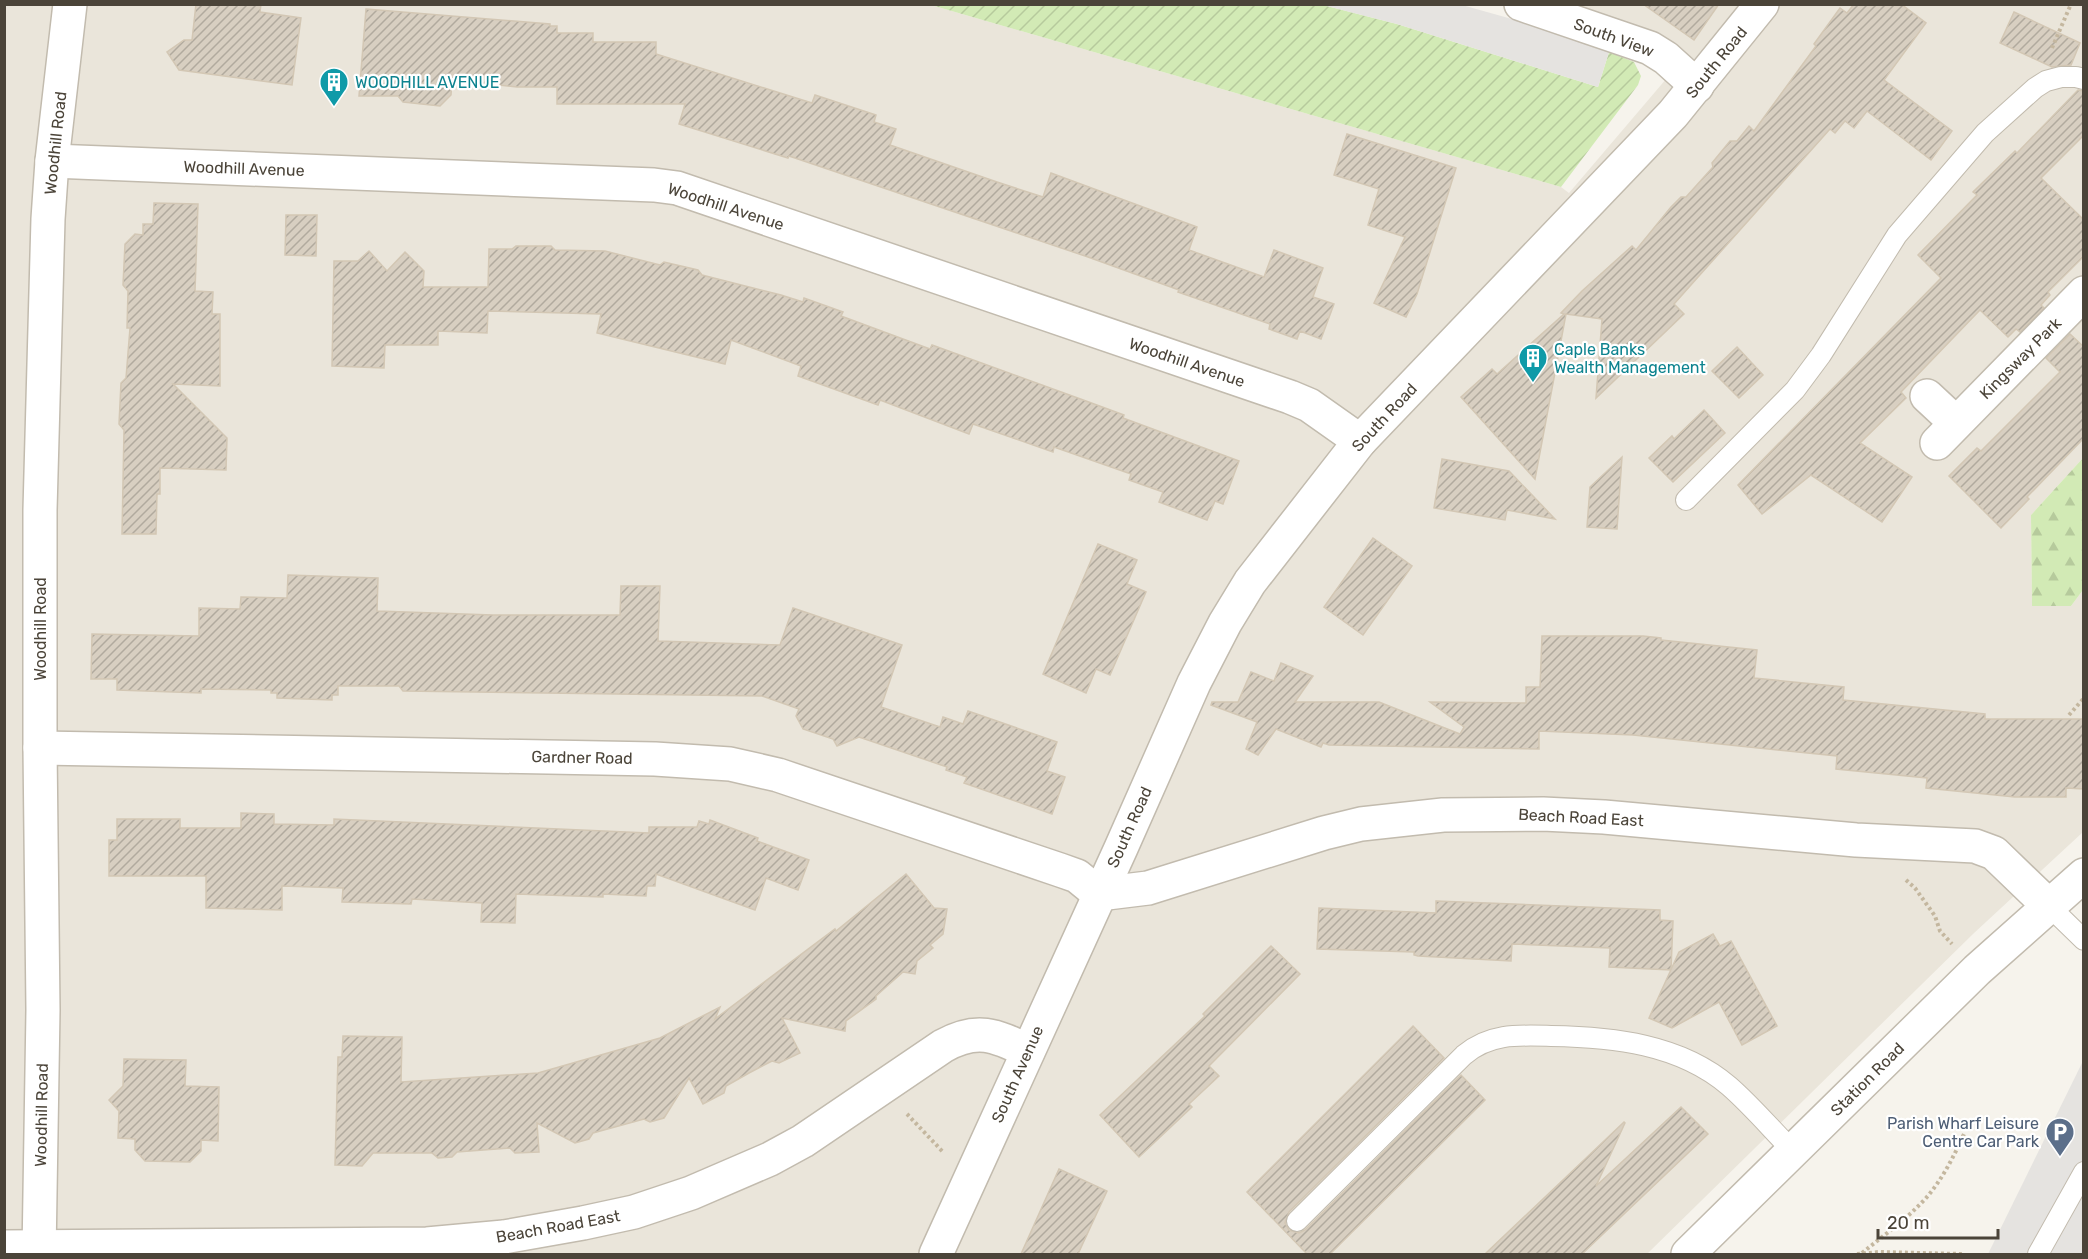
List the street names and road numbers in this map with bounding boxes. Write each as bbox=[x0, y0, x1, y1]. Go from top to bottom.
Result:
street label: South View bbox=[1571, 14, 1657, 61]
street label: South Road bbox=[1682, 23, 1751, 102]
street label: Woodhill Road bbox=[41, 91, 70, 196]
street label: Woodhill Avenue bbox=[183, 157, 305, 180]
street label: Woodhill Avenue bbox=[665, 179, 786, 234]
street label: Kingsway Park bbox=[1976, 313, 2066, 403]
street label: Woodhill Avenue bbox=[1126, 334, 1247, 391]
street label: South Road bbox=[1348, 379, 1421, 455]
street label: Woodhill Road bbox=[31, 577, 50, 681]
street label: Gardner Road bbox=[531, 747, 633, 768]
street label: South Road bbox=[1103, 784, 1156, 871]
street label: Beach Road East bbox=[1518, 805, 1644, 830]
street label: South Avenue bbox=[988, 1023, 1047, 1126]
street label: Station Road bbox=[1827, 1039, 1908, 1120]
street label: Woodhill Road bbox=[31, 1063, 52, 1167]
street label: Beach Road East bbox=[495, 1206, 622, 1247]

